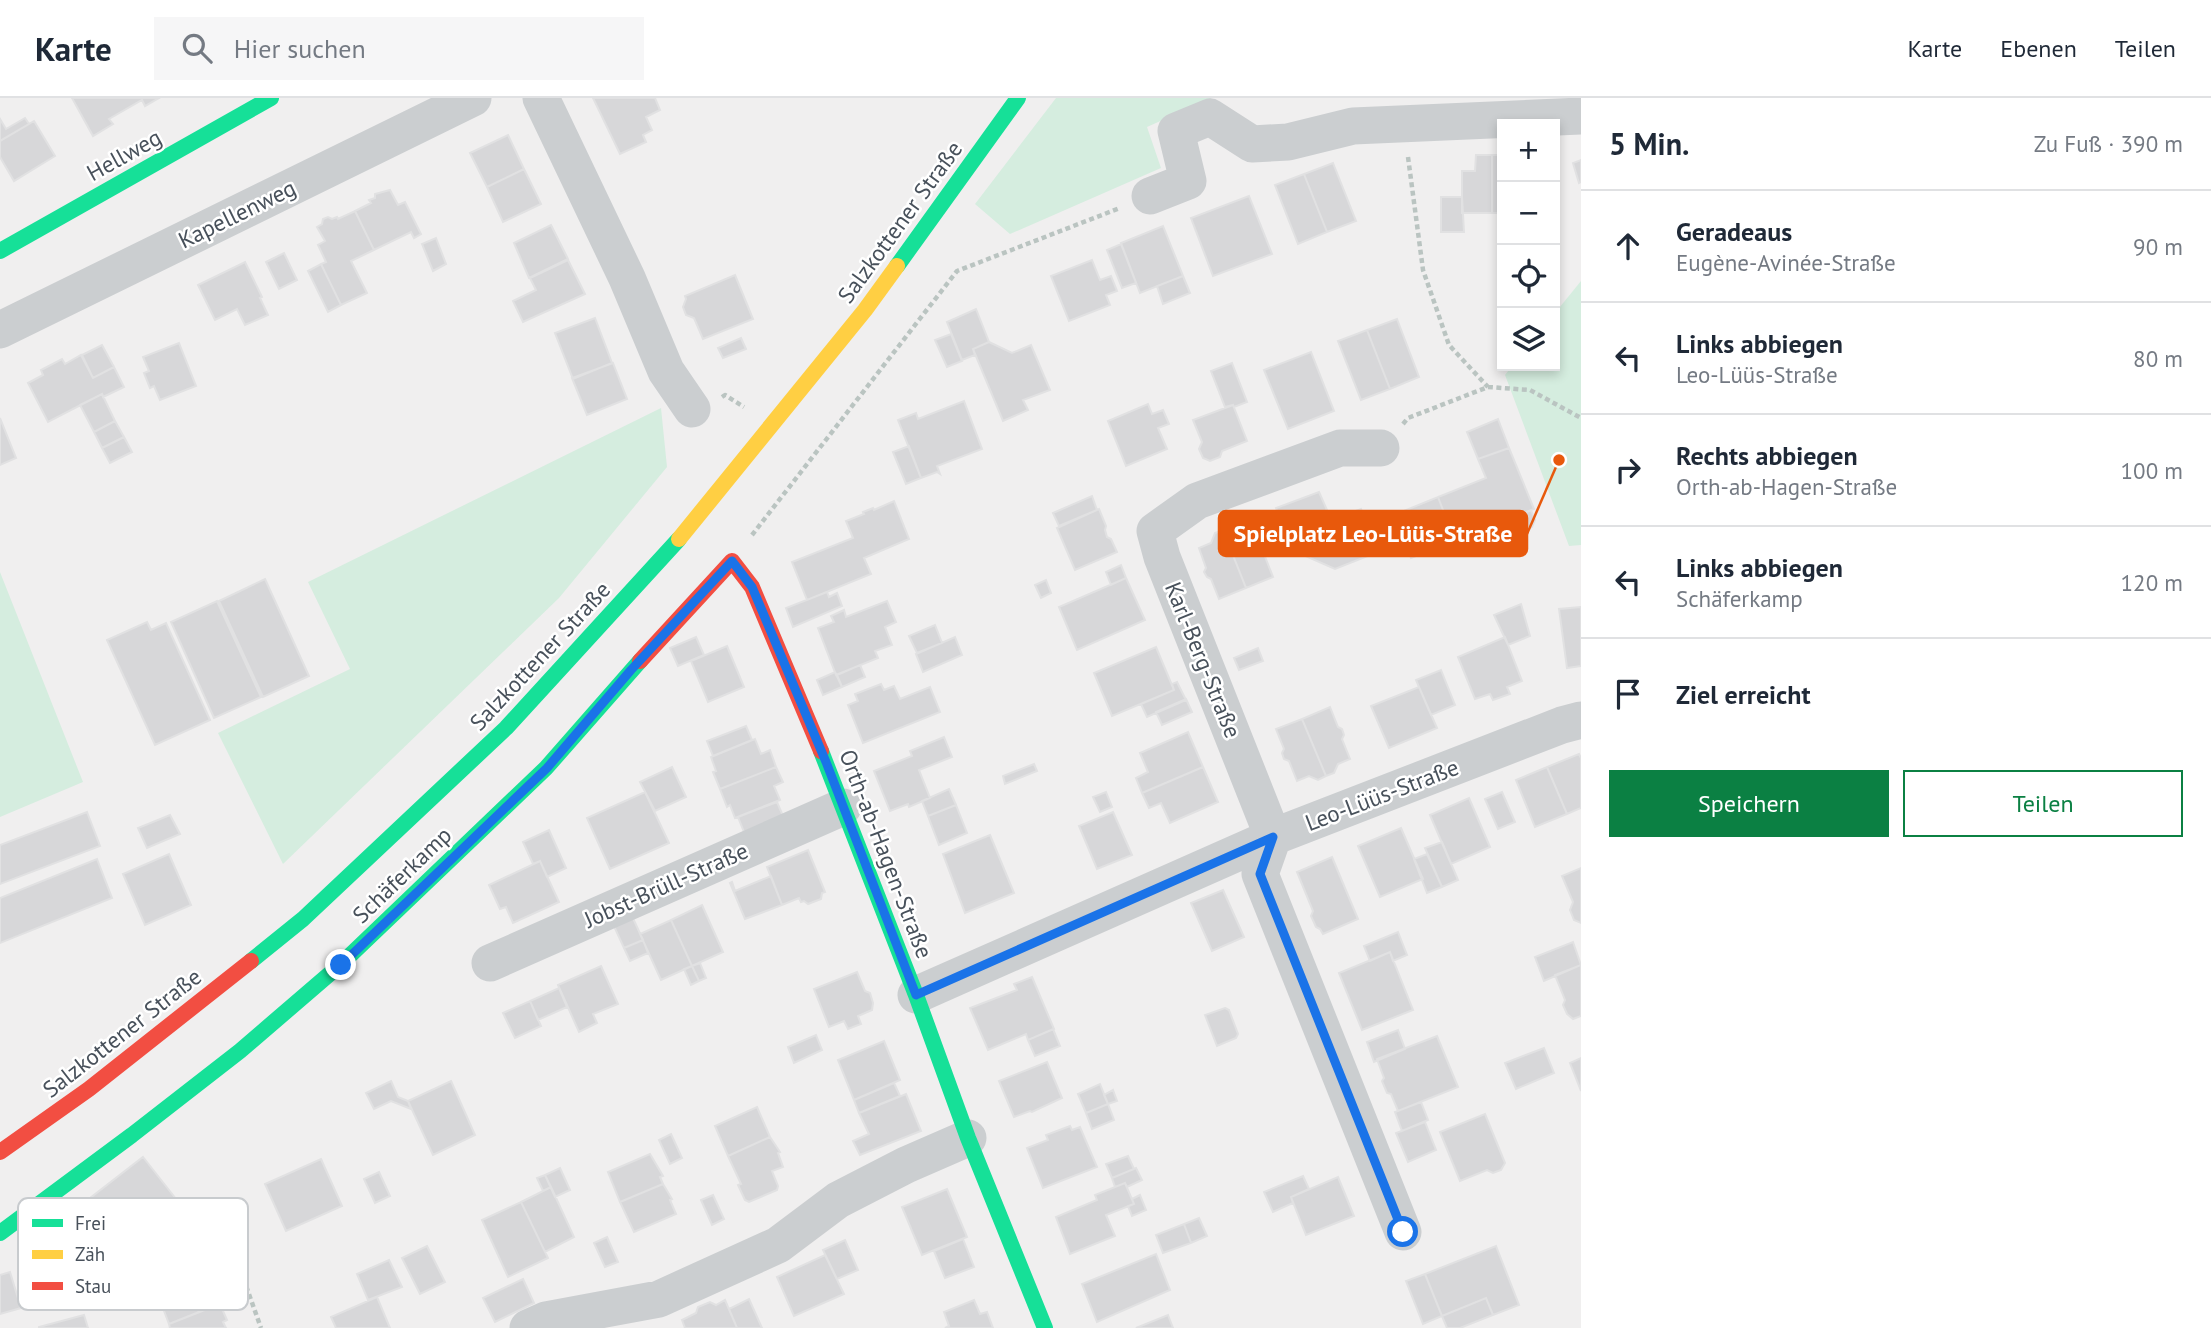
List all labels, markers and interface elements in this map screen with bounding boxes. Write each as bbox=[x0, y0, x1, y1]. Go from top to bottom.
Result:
search box bbox=[154, 17, 644, 80]
text: Karte bbox=[35, 27, 112, 70]
icon: search bbox=[178, 29, 216, 67]
text: Hier suchen bbox=[234, 32, 366, 65]
text: Karte bbox=[1908, 33, 1962, 64]
text: Ebenen bbox=[2000, 33, 2077, 64]
text: Teilen bbox=[2115, 33, 2176, 64]
map controls bbox=[1497, 119, 1560, 371]
button: + bbox=[1497, 119, 1560, 182]
street label: Hellweg bbox=[81, 122, 166, 187]
text: 5 Min. bbox=[1609, 124, 1689, 163]
text: Zu Fuß · 390 m bbox=[2034, 129, 2183, 158]
street label: Salzkottener Straße bbox=[831, 135, 968, 308]
street label: Kapellenweg bbox=[173, 173, 300, 254]
button: − bbox=[1497, 182, 1560, 245]
text: Geradeaus bbox=[1676, 215, 1792, 248]
icon: ahead bbox=[1609, 227, 1647, 265]
text: 90 m bbox=[2133, 232, 2183, 261]
button: locate bbox=[1497, 245, 1560, 308]
text: Eugène-Avinée-Straße bbox=[1676, 248, 1896, 277]
button: layers bbox=[1497, 308, 1560, 371]
text: Links abbiegen bbox=[1676, 327, 1843, 360]
icon: left bbox=[1609, 339, 1647, 377]
text: 80 m bbox=[2133, 344, 2183, 373]
text: Leo-Lüüs-Straße bbox=[1676, 360, 1838, 389]
text: Rechts abbiegen bbox=[1676, 439, 1858, 472]
icon: right bbox=[1609, 451, 1647, 489]
text: 100 m bbox=[2121, 456, 2183, 485]
text: Orth-ab-Hagen-Straße bbox=[1676, 472, 1897, 501]
callout: Spielplatz Leo-Lüüs-Straße bbox=[1219, 511, 1527, 556]
text: Spielplatz Leo-Lüüs-Straße bbox=[1234, 518, 1512, 549]
text: Links abbiegen bbox=[1676, 551, 1843, 584]
icon: left bbox=[1609, 563, 1647, 601]
text: 120 m bbox=[2121, 568, 2183, 597]
street label: Salzkottener Straße bbox=[463, 575, 616, 736]
street label: Karl-Berg-Straße bbox=[1159, 578, 1248, 742]
text: Schäferkamp bbox=[1676, 584, 1803, 613]
icon: arrive bbox=[1609, 675, 1647, 713]
text: Ziel erreicht bbox=[1676, 678, 1811, 711]
street label: Orth-ab-Hagen-Straße bbox=[833, 745, 940, 962]
street label: Leo-Lüüs-Straße bbox=[1301, 752, 1463, 837]
button: Speichern bbox=[1609, 770, 1889, 837]
button: Teilen bbox=[1903, 770, 2183, 837]
street label: Schäferkamp bbox=[346, 820, 457, 929]
street label: Jobst-Brüll-Straße bbox=[578, 835, 752, 934]
route end bbox=[325, 949, 356, 980]
street label: Salzkottener Straße bbox=[37, 962, 207, 1104]
legend bbox=[18, 1198, 248, 1310]
text: Frei bbox=[75, 1211, 106, 1235]
route start bbox=[1387, 1216, 1418, 1247]
text: Zäh bbox=[75, 1242, 105, 1266]
text: Stau bbox=[75, 1274, 111, 1298]

